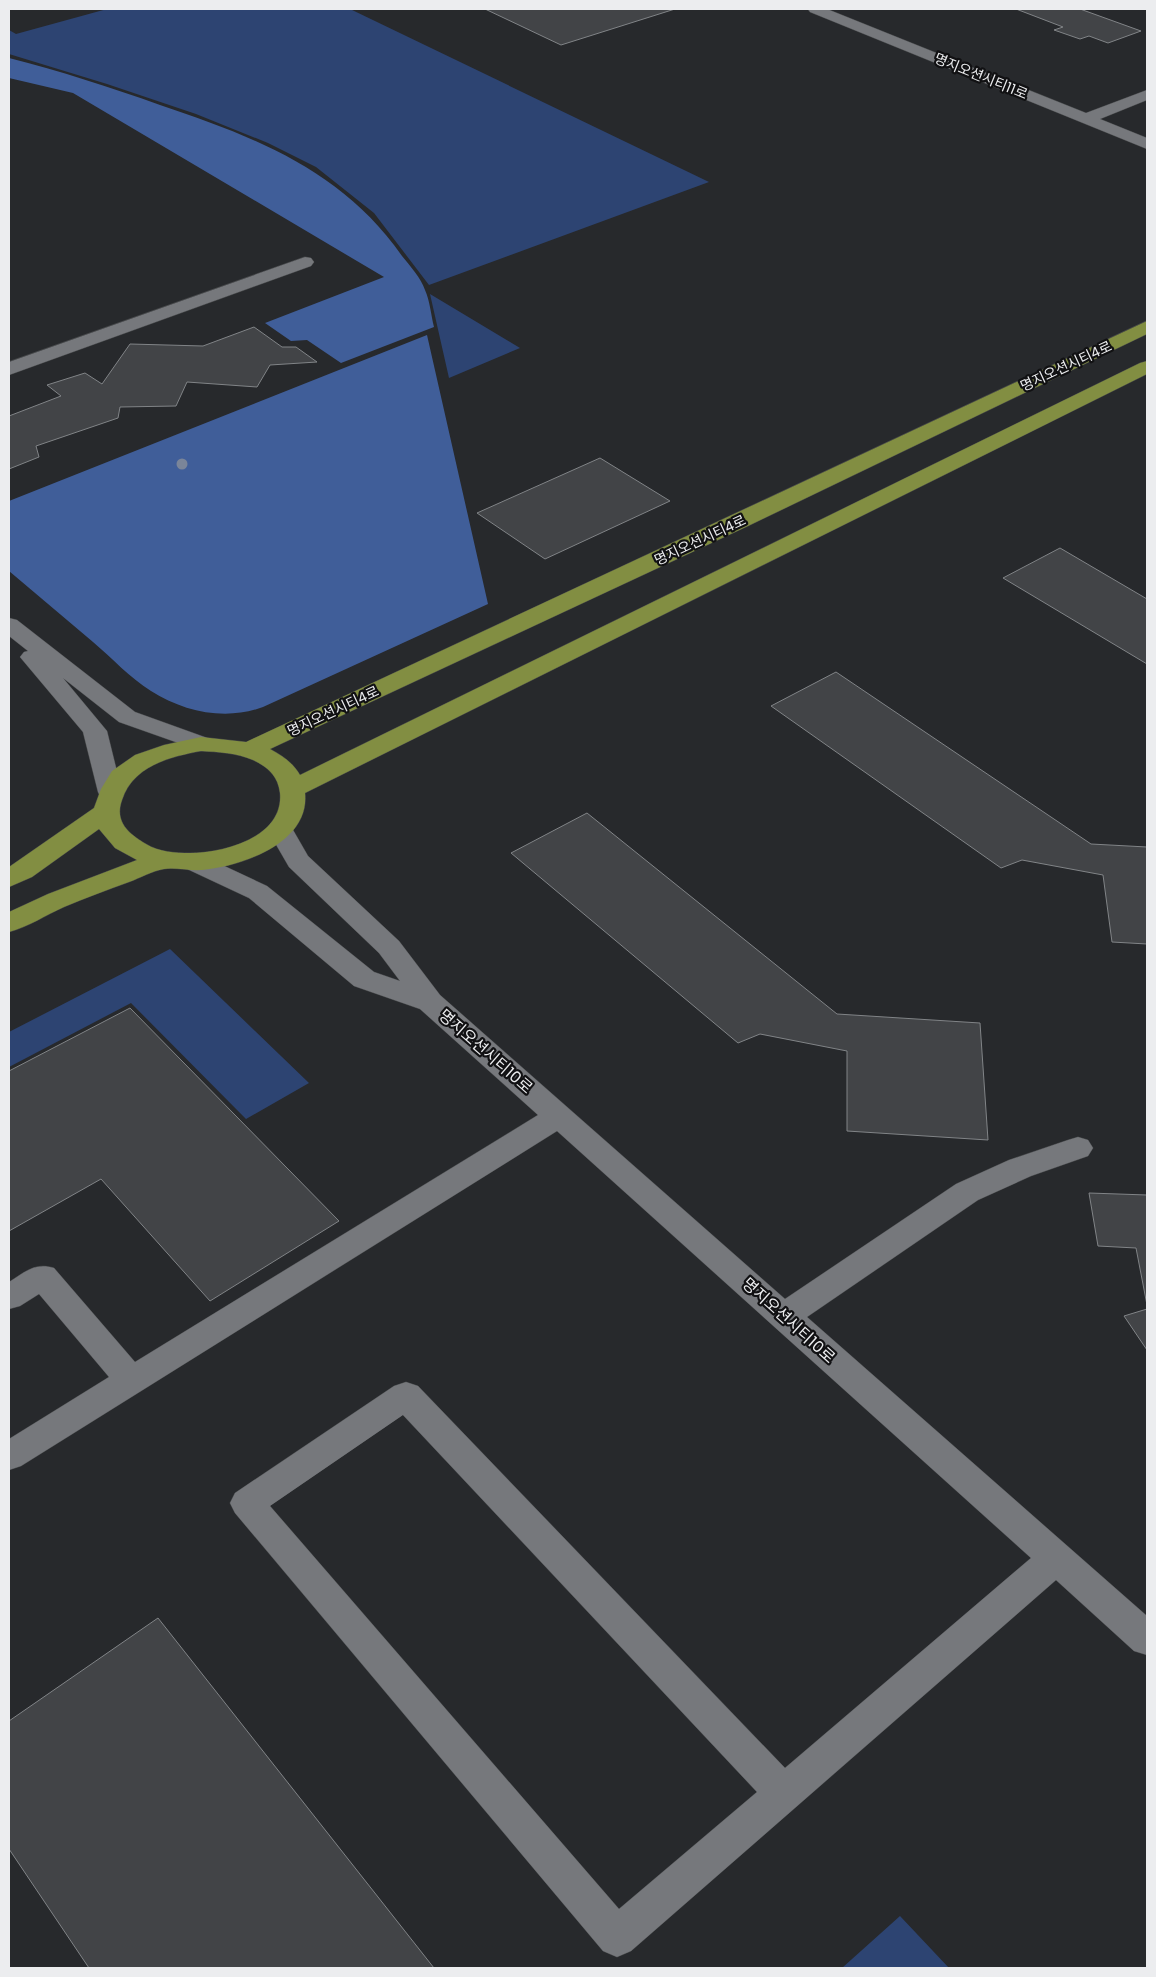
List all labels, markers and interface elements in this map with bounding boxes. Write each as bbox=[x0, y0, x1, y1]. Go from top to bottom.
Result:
street label: 명지오션시티11로 bbox=[931, 48, 1031, 104]
street label: 명지오션시티4로 bbox=[1017, 336, 1115, 396]
street label: 명지오션시티4로 bbox=[651, 510, 749, 570]
street label: 명지오션시티4로 bbox=[284, 681, 382, 741]
street label: 명지오션시티10로 bbox=[434, 1004, 538, 1099]
street label: 명지오션시티10로 bbox=[737, 1272, 840, 1369]

